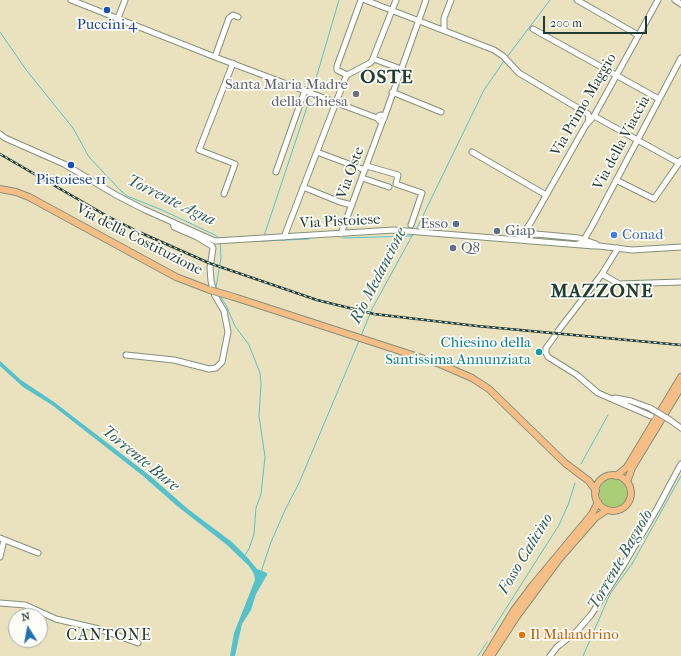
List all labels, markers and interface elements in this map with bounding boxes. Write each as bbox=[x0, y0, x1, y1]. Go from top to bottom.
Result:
marker: Puccini 4 bbox=[102, 5, 112, 15]
scale bar bbox=[545, 8, 649, 34]
place label: Puccini 4 bbox=[77, 16, 137, 34]
text: 200 m bbox=[550, 16, 582, 30]
street label: Via Primo Maggio bbox=[547, 50, 621, 160]
district label: OSTE bbox=[360, 67, 414, 89]
place label: Santa Maria Madre della Chiesa bbox=[225, 76, 348, 111]
marker: Santa Maria Madre della Chiesa bbox=[351, 89, 361, 99]
street label: Via della Viaccia bbox=[590, 93, 654, 193]
street label: Via Oste bbox=[333, 144, 369, 202]
marker: Pistoiese 11 bbox=[66, 160, 76, 170]
place label: Pistoiese 11 bbox=[36, 171, 106, 189]
water label: Torrente Agna bbox=[124, 171, 218, 231]
street label: Via della Costituzione bbox=[73, 200, 205, 280]
street label: Via Pistoiese bbox=[299, 211, 381, 233]
place label: Esso bbox=[420, 215, 448, 233]
marker: Esso bbox=[451, 219, 461, 229]
place label: Giap bbox=[505, 222, 535, 240]
water label: Rio Medancione bbox=[347, 225, 411, 327]
marker: Giap bbox=[492, 226, 502, 236]
place label: Conad bbox=[622, 226, 663, 244]
marker: Conad bbox=[609, 230, 619, 240]
place label: Q8 bbox=[461, 239, 480, 257]
marker: Q8 bbox=[448, 243, 458, 253]
district label: MAZZONE bbox=[550, 281, 654, 303]
place label: Chiesino della Santissima Annunziata bbox=[385, 334, 531, 369]
marker: Chiesino della Santissima Annunziata bbox=[534, 347, 544, 357]
water label: Torrente Bure bbox=[97, 422, 183, 496]
water label: Torrente Bagnolo bbox=[585, 506, 657, 614]
water label: Fosso Calicino bbox=[494, 510, 558, 598]
north arrow bbox=[8, 608, 48, 648]
text: N bbox=[20, 610, 31, 624]
district label: CANTONE bbox=[66, 626, 152, 646]
place label: Il Malandrino bbox=[530, 626, 619, 644]
marker: Il Malandrino bbox=[517, 630, 527, 640]

